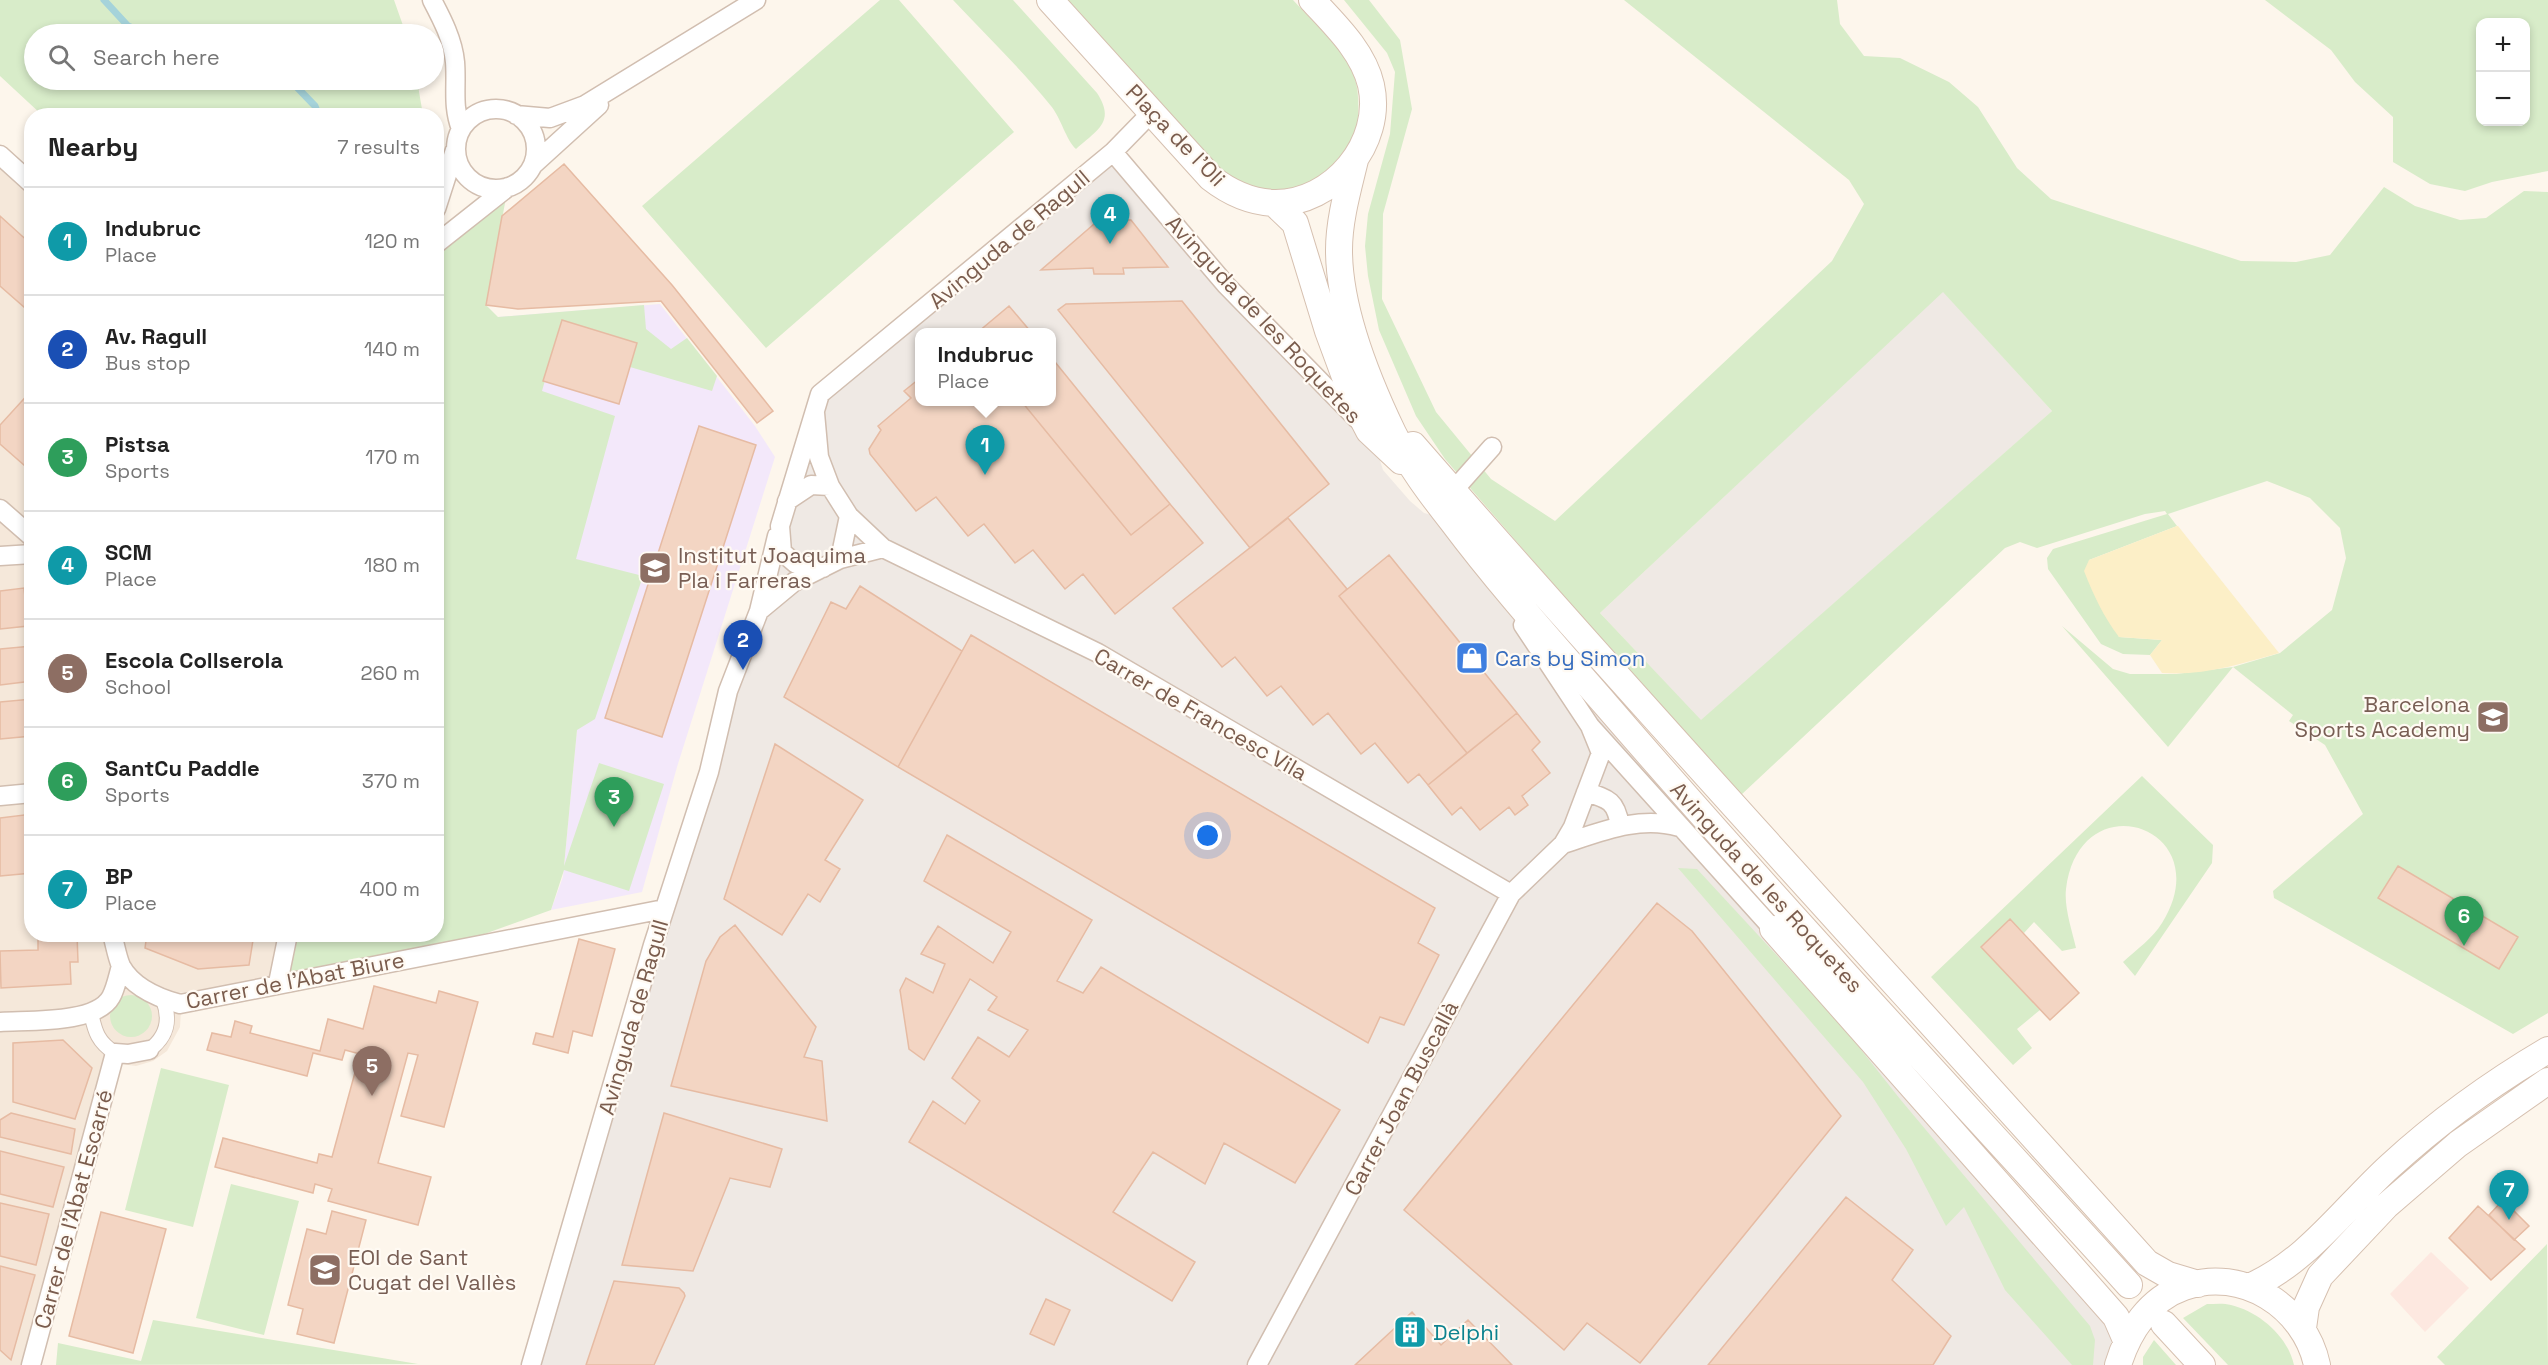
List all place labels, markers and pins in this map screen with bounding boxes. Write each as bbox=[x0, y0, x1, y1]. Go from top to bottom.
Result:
pin: 4 bbox=[1090, 194, 1130, 244]
pin: 1 bbox=[966, 426, 1004, 475]
place label: Institut Joaquima Pla i Farreras bbox=[678, 541, 866, 594]
school or university icon: Institut Joaquima Pla i Farreras bbox=[637, 550, 673, 586]
pin: 2 bbox=[724, 620, 762, 670]
shop icon: Cars by Simon bbox=[1454, 640, 1490, 676]
place label: Cars by Simon bbox=[1495, 644, 1645, 672]
place label: Barcelona Sports Academy bbox=[2295, 690, 2470, 743]
school or university icon: Barcelona Sports Academy bbox=[2475, 699, 2511, 735]
pin: 3 bbox=[594, 778, 634, 827]
pin: 6 bbox=[2444, 896, 2484, 946]
pin: 5 bbox=[352, 1046, 392, 1096]
pin: 7 bbox=[2490, 1170, 2528, 1220]
place label: EOI de Sant Cugat del Vallès bbox=[348, 1243, 516, 1296]
school or university icon: EOI de Sant Cugat del Vallès bbox=[307, 1252, 343, 1288]
building icon: Delphi bbox=[1392, 1314, 1428, 1350]
place label: Delphi bbox=[1433, 1318, 1499, 1346]

